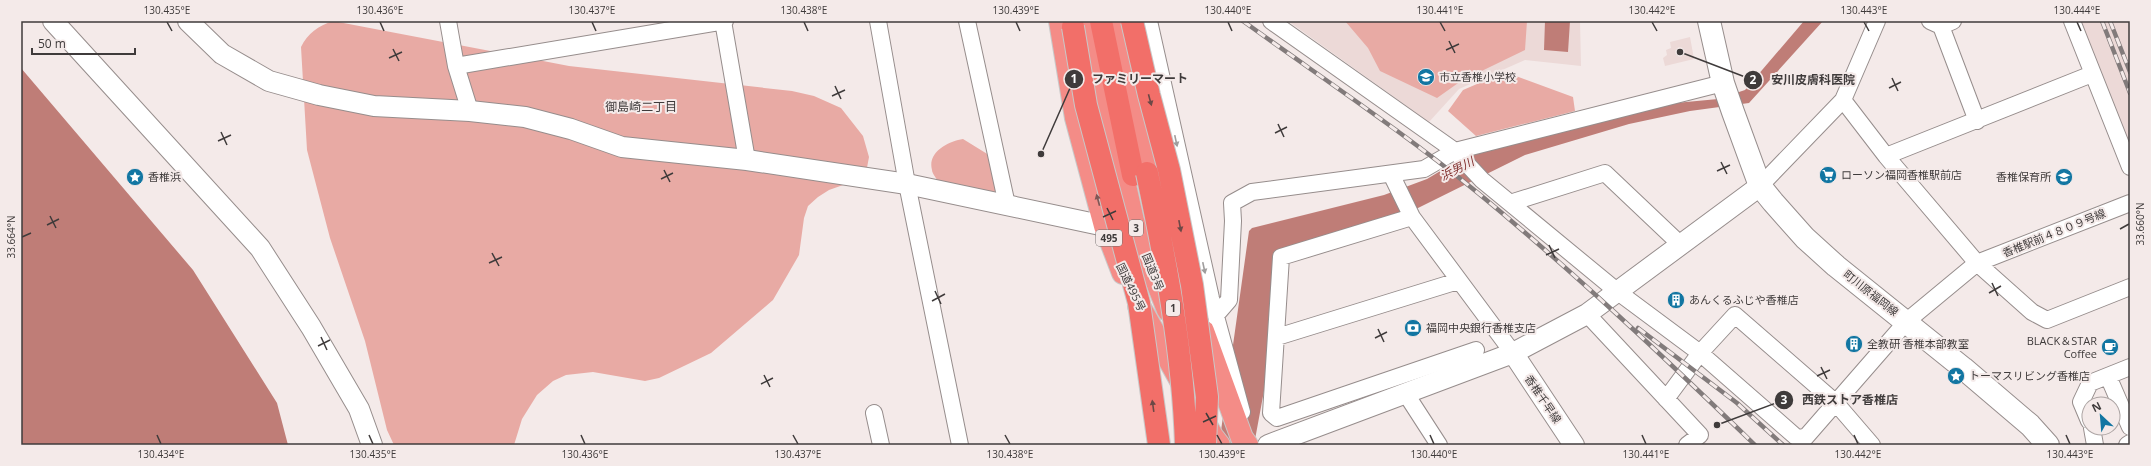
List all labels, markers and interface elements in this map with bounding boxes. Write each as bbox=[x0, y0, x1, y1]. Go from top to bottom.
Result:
text: 130.435°E bbox=[144, 3, 190, 17]
text: 130.436°E bbox=[357, 3, 403, 17]
text: 130.437°E bbox=[569, 3, 615, 17]
text: 130.438°E bbox=[781, 3, 827, 17]
text: 130.439°E bbox=[993, 3, 1039, 17]
text: 130.440°E bbox=[1205, 3, 1251, 17]
text: 130.441°E bbox=[1417, 3, 1463, 17]
text: 130.442°E bbox=[1629, 3, 1675, 17]
text: 130.443°E bbox=[1841, 3, 1887, 17]
text: 130.444°E bbox=[2054, 3, 2100, 17]
scale bar bbox=[32, 30, 135, 56]
text: 50 m bbox=[38, 35, 66, 52]
callout: ファミリーマート bbox=[1064, 67, 1196, 91]
school or university icon: 市立香椎小学校 bbox=[1416, 67, 1436, 87]
callout: 安川皮膚科医院 bbox=[1743, 68, 1863, 92]
place label: 市立香椎小学校 bbox=[1439, 69, 1516, 84]
text: 1 bbox=[1071, 70, 1077, 87]
text: ファミリーマート bbox=[1092, 70, 1188, 87]
text: 2 bbox=[1750, 71, 1757, 88]
text: 安川皮膚科医院 bbox=[1771, 71, 1855, 88]
one-way arrow bbox=[1147, 94, 1153, 106]
district label: 御島崎二丁目 bbox=[605, 98, 677, 115]
one-way arrow bbox=[1173, 135, 1179, 147]
water label: 浜男川 bbox=[1437, 152, 1478, 184]
supermarket icon: ローソン福岡香椎駅前店 bbox=[1818, 165, 1838, 185]
place icon: 香椎浜 bbox=[125, 167, 145, 187]
place label: ローソン福岡香椎駅前店 bbox=[1841, 167, 1962, 182]
school or university icon: 香椎保育所 bbox=[2054, 167, 2074, 187]
place label: 香椎浜 bbox=[148, 169, 181, 184]
place label: 香椎保育所 bbox=[1996, 169, 2052, 184]
one-way arrow bbox=[1095, 194, 1101, 206]
text: 33.660°N bbox=[2133, 202, 2147, 246]
street label: 香椎駅前４８０９号線 bbox=[2000, 205, 2108, 260]
text: 33.664°N bbox=[4, 215, 18, 259]
road number: 3 bbox=[1129, 220, 1143, 236]
one-way arrow bbox=[1177, 220, 1183, 233]
road number: 495 bbox=[1096, 230, 1122, 246]
street label: 国道3号 bbox=[1139, 251, 1168, 293]
street label: 国道495号 bbox=[1113, 260, 1150, 313]
one-way arrow bbox=[1202, 262, 1208, 274]
street label: 町川原福岡線 bbox=[1841, 266, 1902, 319]
building icon: あんくるふじや香椎店 bbox=[1666, 290, 1686, 310]
place label: あんくるふじや香椎店 bbox=[1689, 292, 1799, 307]
road number: 1 bbox=[1166, 300, 1180, 316]
bank icon: 福岡中央銀行香椎支店 bbox=[1403, 318, 1423, 338]
place label: 福岡中央銀行香椎支店 bbox=[1426, 320, 1536, 335]
place label: BLACK＆STAR Coffee bbox=[2027, 333, 2097, 361]
building icon: 全教研 香椎本部教室 bbox=[1844, 334, 1864, 354]
place label: 全教研 香椎本部教室 bbox=[1867, 336, 1969, 351]
cafe icon: BLACK＆STAR Coffee bbox=[2100, 337, 2120, 357]
place icon: トーマスリビング香椎店 bbox=[1946, 366, 1966, 386]
place label: トーマスリビング香椎店 bbox=[1969, 368, 2090, 383]
street label: 香椎千早線 bbox=[1522, 372, 1565, 426]
callout: 西鉄ストア香椎店 bbox=[1774, 388, 1906, 412]
text: 3 bbox=[1781, 391, 1788, 408]
text: 西鉄ストア香椎店 bbox=[1802, 391, 1898, 408]
north arrow bbox=[2081, 396, 2121, 436]
text: N bbox=[2089, 398, 2104, 415]
one-way arrow bbox=[1150, 400, 1156, 412]
text: 130.434°E bbox=[138, 447, 184, 461]
text: 130.435°E bbox=[350, 447, 396, 461]
text: 130.436°E bbox=[562, 447, 608, 461]
text: 130.437°E bbox=[775, 447, 821, 461]
text: 130.438°E bbox=[987, 447, 1033, 461]
text: 130.439°E bbox=[1199, 447, 1245, 461]
text: 130.440°E bbox=[1411, 447, 1457, 461]
text: 130.441°E bbox=[1623, 447, 1669, 461]
text: 130.442°E bbox=[1835, 447, 1881, 461]
text: 130.443°E bbox=[2047, 447, 2093, 461]

